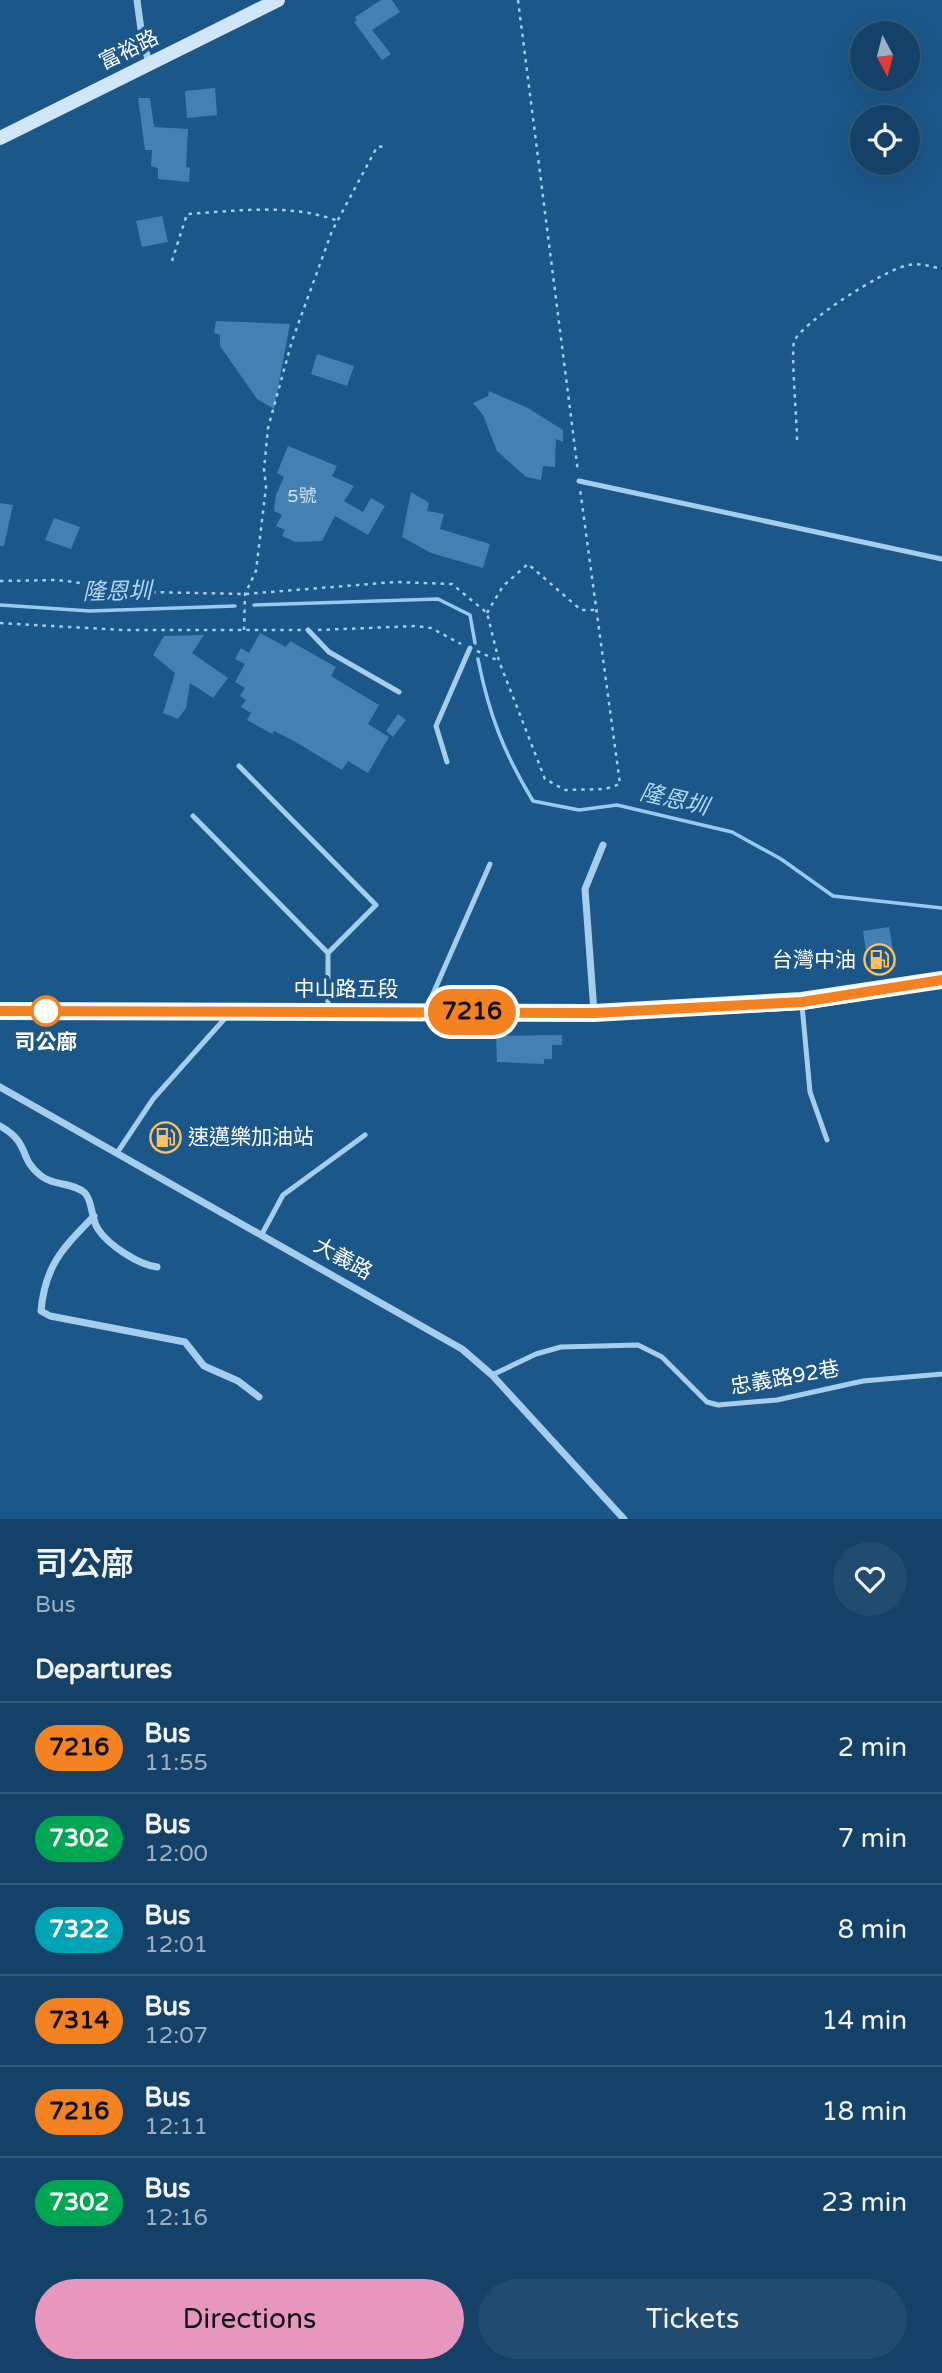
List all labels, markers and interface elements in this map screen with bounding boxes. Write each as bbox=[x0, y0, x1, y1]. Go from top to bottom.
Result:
north arrow bbox=[850, 21, 920, 91]
map controls bbox=[850, 21, 920, 175]
street label: 富裕路 bbox=[95, 25, 163, 75]
button: locate bbox=[850, 105, 920, 175]
house number: 5號 bbox=[287, 485, 317, 507]
water label: 隆恩圳 bbox=[82, 577, 155, 607]
water label: 隆恩圳 bbox=[637, 779, 714, 822]
fuel station icon: 台灣中油 bbox=[862, 943, 896, 977]
place label: 台灣中油 bbox=[772, 948, 856, 973]
street label: 中山路五段 bbox=[294, 977, 399, 1002]
line badge: 7216 bbox=[423, 989, 521, 1035]
marker: 司公廍 bbox=[31, 996, 61, 1026]
text: 7216 bbox=[442, 997, 502, 1026]
place label: 司公廍 bbox=[15, 1030, 78, 1055]
fuel station icon: 速邁樂加油站 bbox=[148, 1120, 182, 1154]
place label: 速邁樂加油站 bbox=[188, 1125, 314, 1150]
street label: 大義路 bbox=[309, 1233, 377, 1285]
street label: 忠義路92巷 bbox=[728, 1356, 842, 1400]
button: heart bbox=[833, 1542, 907, 1616]
text: 司公廍 bbox=[35, 1545, 134, 1584]
text: Bus bbox=[35, 1591, 76, 1619]
text: Departures bbox=[35, 1654, 172, 1685]
text: Bus bbox=[144, 1718, 190, 1749]
text: 2 min bbox=[838, 1732, 907, 1763]
text: 7216 bbox=[49, 1733, 109, 1762]
text: 11:55 bbox=[144, 1749, 208, 1777]
text: Bus bbox=[144, 1809, 190, 1840]
text: 7 min bbox=[838, 1823, 907, 1854]
text: 7302 bbox=[49, 1824, 109, 1853]
text: 12:00 bbox=[144, 1840, 208, 1868]
text: Bus bbox=[144, 1900, 190, 1931]
text: 8 min bbox=[838, 1914, 907, 1945]
text: 7322 bbox=[49, 1915, 109, 1944]
text: 12:01 bbox=[144, 1931, 208, 1959]
text: Bus bbox=[144, 1991, 190, 2022]
text: 14 min bbox=[821, 2005, 907, 2036]
text: 7314 bbox=[49, 2006, 109, 2035]
text: 12:07 bbox=[144, 2022, 208, 2050]
text: Bus bbox=[144, 2082, 190, 2113]
text: 18 min bbox=[821, 2096, 907, 2127]
text: 7216 bbox=[49, 2097, 109, 2126]
text: 12:11 bbox=[144, 2113, 208, 2141]
text: Bus bbox=[144, 2173, 190, 2204]
text: 23 min bbox=[821, 2187, 907, 2218]
text: 7302 bbox=[49, 2188, 109, 2217]
text: 12:16 bbox=[144, 2204, 208, 2232]
button: Directions bbox=[35, 2279, 464, 2359]
button: Tickets bbox=[478, 2279, 907, 2359]

